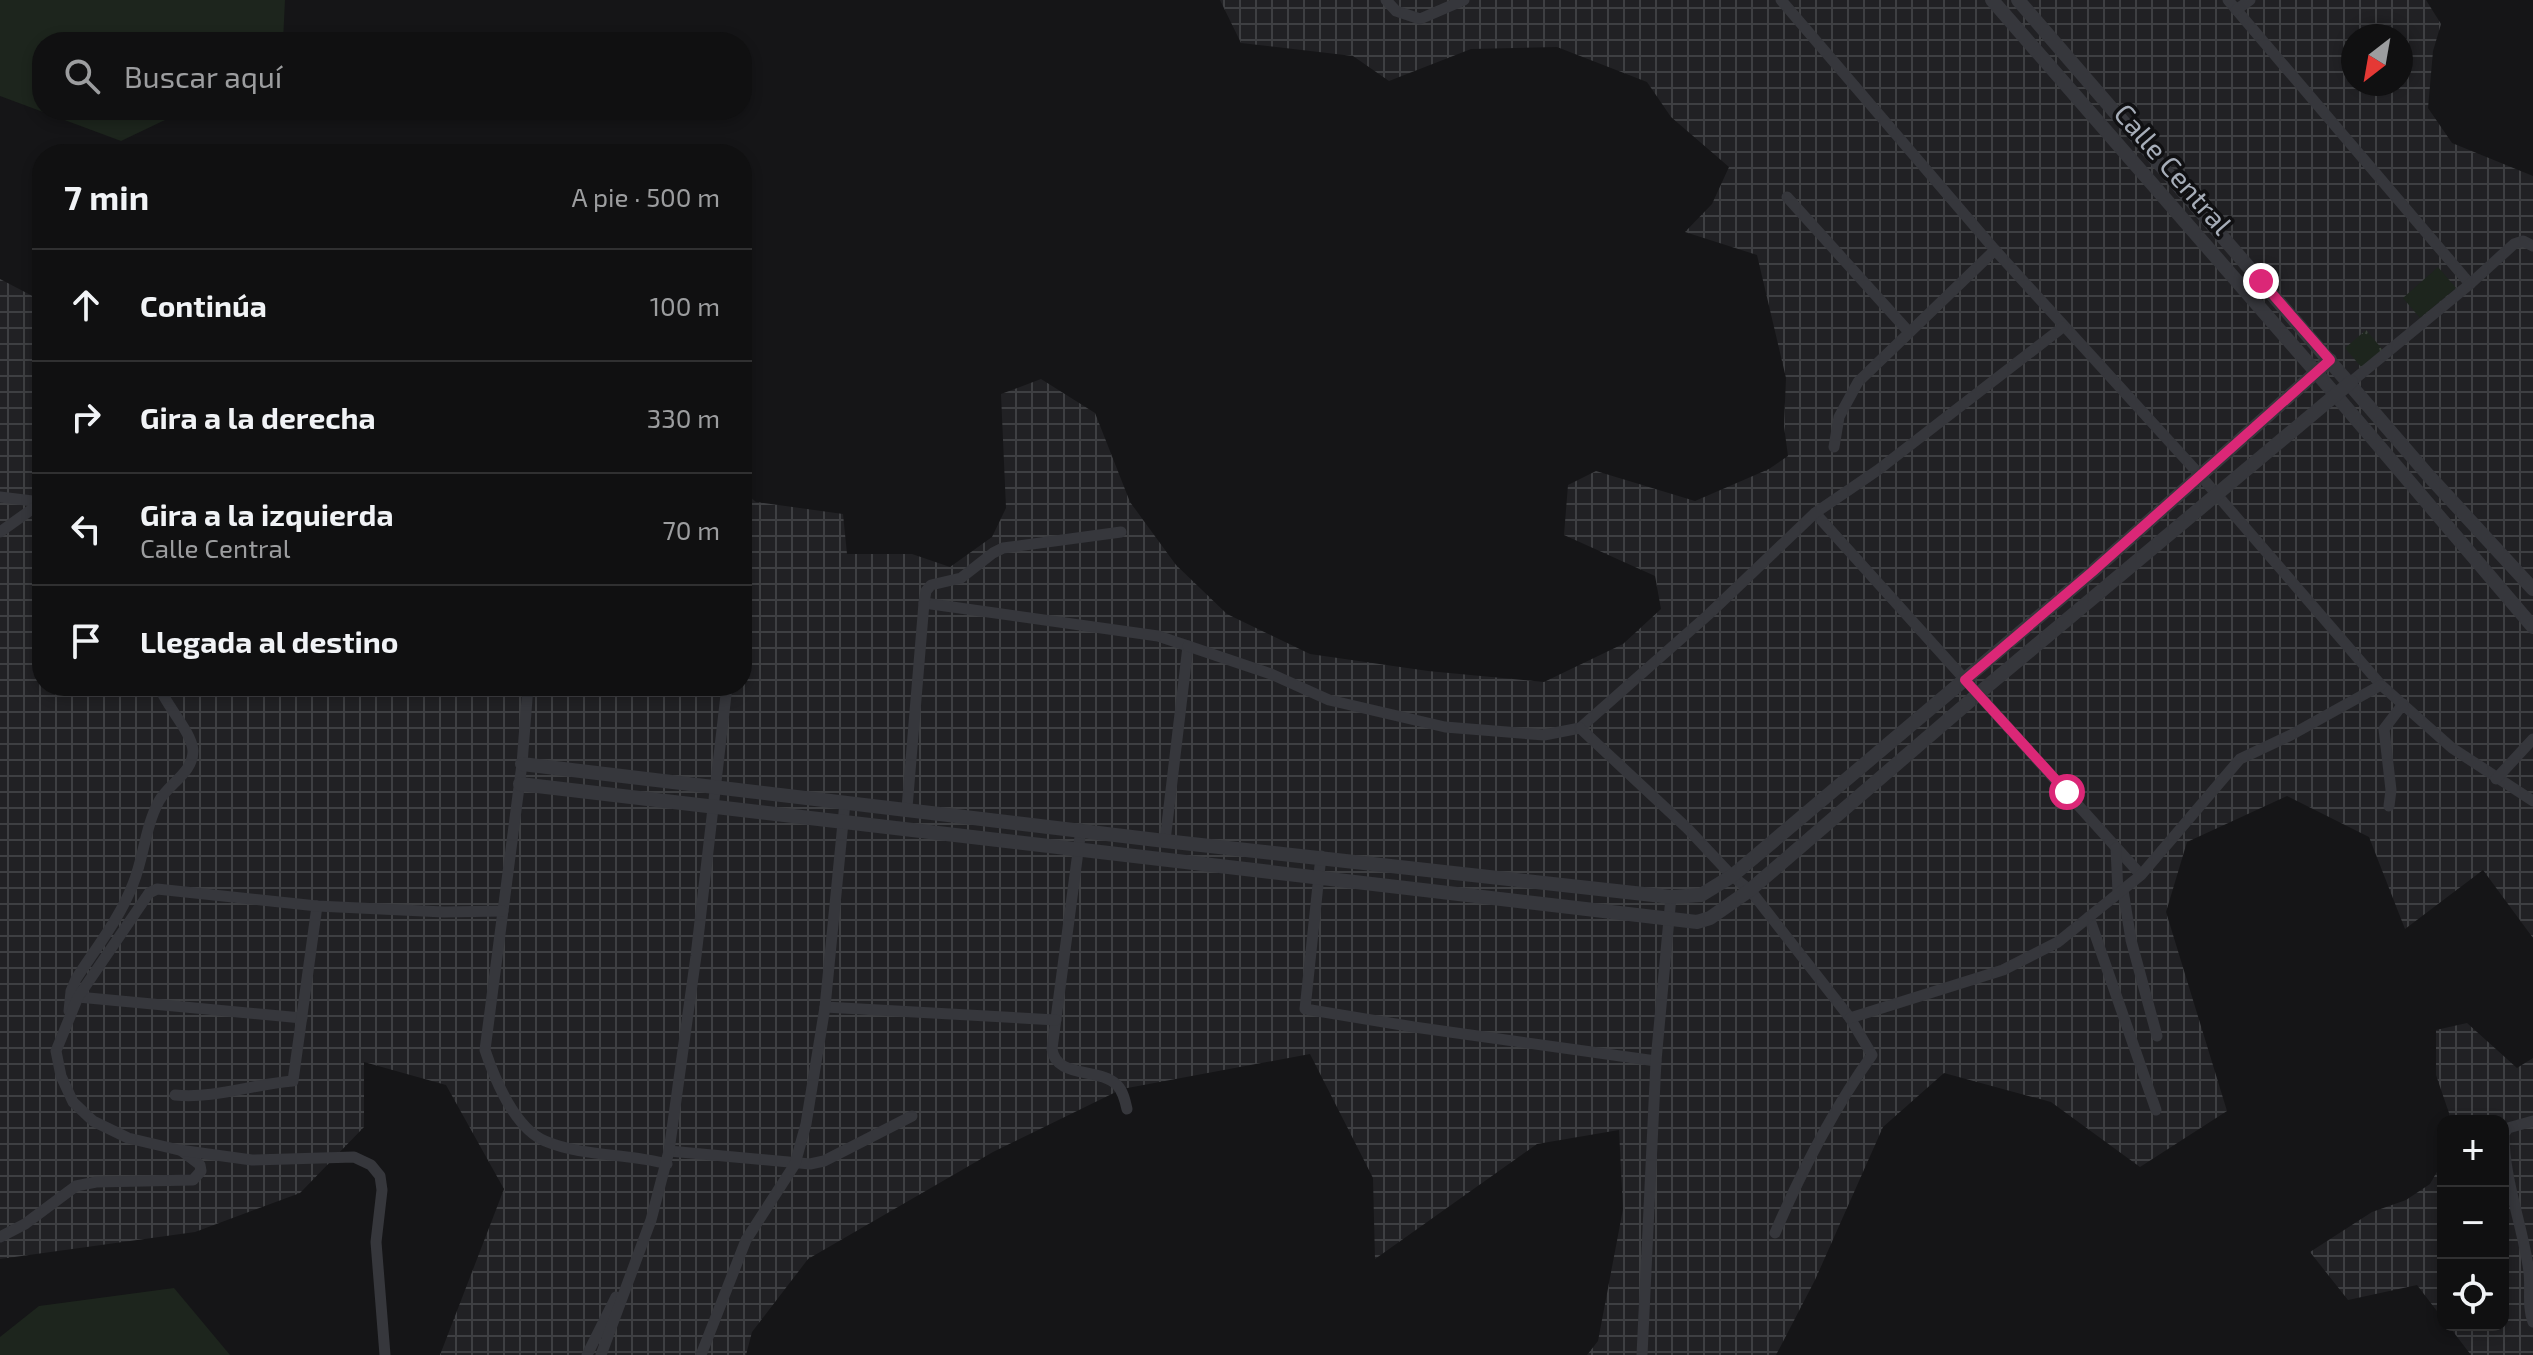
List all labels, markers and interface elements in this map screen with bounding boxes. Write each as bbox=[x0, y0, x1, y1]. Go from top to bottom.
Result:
north arrow bbox=[2341, 24, 2413, 96]
search box bbox=[32, 32, 752, 120]
icon: search bbox=[60, 54, 104, 98]
text: Buscar aquí bbox=[124, 58, 282, 94]
street label: Calle Central bbox=[2108, 96, 2240, 241]
text: 7 min bbox=[64, 176, 149, 217]
text: A pie · 500 m bbox=[572, 181, 720, 212]
route end bbox=[2243, 263, 2279, 299]
icon: ahead bbox=[64, 283, 108, 327]
text: Continúa bbox=[140, 287, 267, 323]
text: 100 m bbox=[650, 290, 720, 321]
icon: right bbox=[64, 395, 108, 439]
text: Gira a la derecha bbox=[140, 399, 376, 435]
text: 330 m bbox=[647, 402, 720, 433]
text: Gira a la izquierda bbox=[140, 496, 394, 532]
icon: left bbox=[64, 507, 108, 551]
text: 70 m bbox=[662, 514, 720, 545]
text: Calle Central bbox=[140, 532, 291, 563]
icon: arrive bbox=[64, 619, 108, 663]
text: Llegada al destino bbox=[140, 623, 399, 659]
route start bbox=[2049, 774, 2085, 810]
map controls bbox=[2437, 1115, 2509, 1331]
button: + bbox=[2437, 1115, 2509, 1187]
button: − bbox=[2437, 1187, 2509, 1259]
button: locate bbox=[2437, 1259, 2509, 1331]

